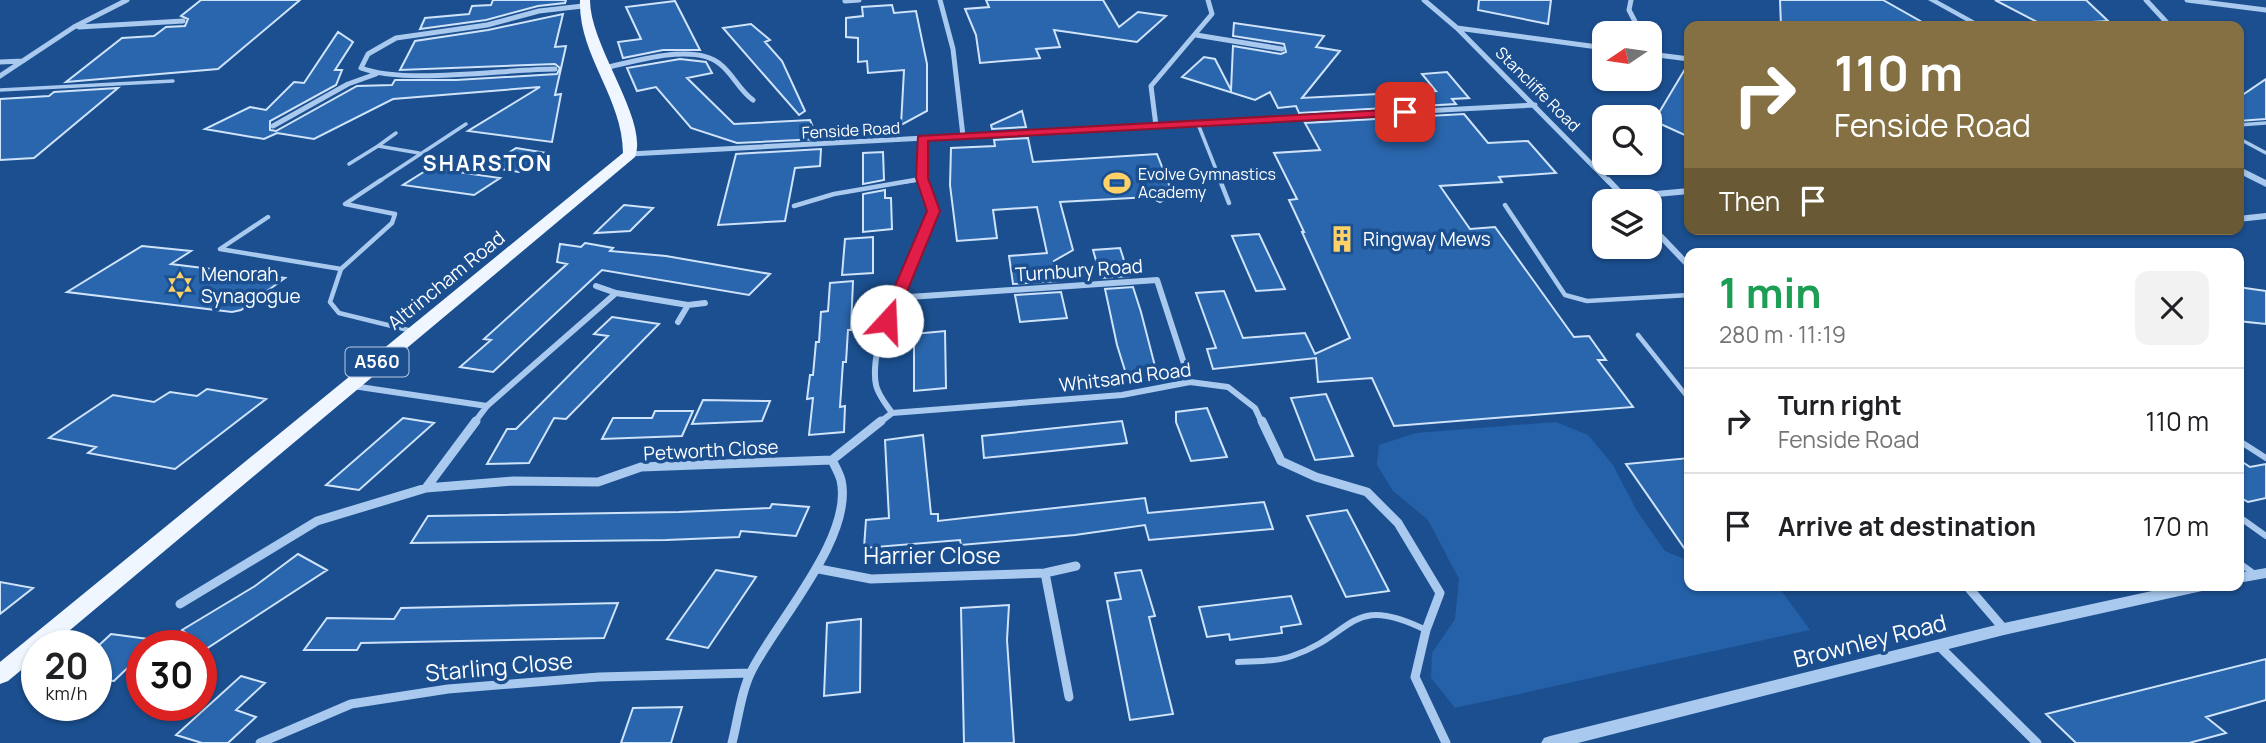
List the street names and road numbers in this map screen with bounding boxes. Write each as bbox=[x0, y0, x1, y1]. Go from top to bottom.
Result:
street label: Stancliffe Road bbox=[1491, 42, 1585, 136]
street label: Fenside Road bbox=[801, 116, 901, 144]
street label: Altrincham Road bbox=[382, 225, 510, 335]
street label: Turnbury Road bbox=[1014, 253, 1144, 287]
road number: A560 bbox=[346, 348, 408, 376]
street label: Whitsand Road bbox=[1057, 356, 1193, 398]
street label: Petworth Close bbox=[643, 433, 779, 467]
street label: Harrier Close bbox=[863, 539, 1001, 571]
street label: Brownley Road bbox=[1790, 606, 1950, 674]
street label: Starling Close bbox=[424, 644, 574, 688]

